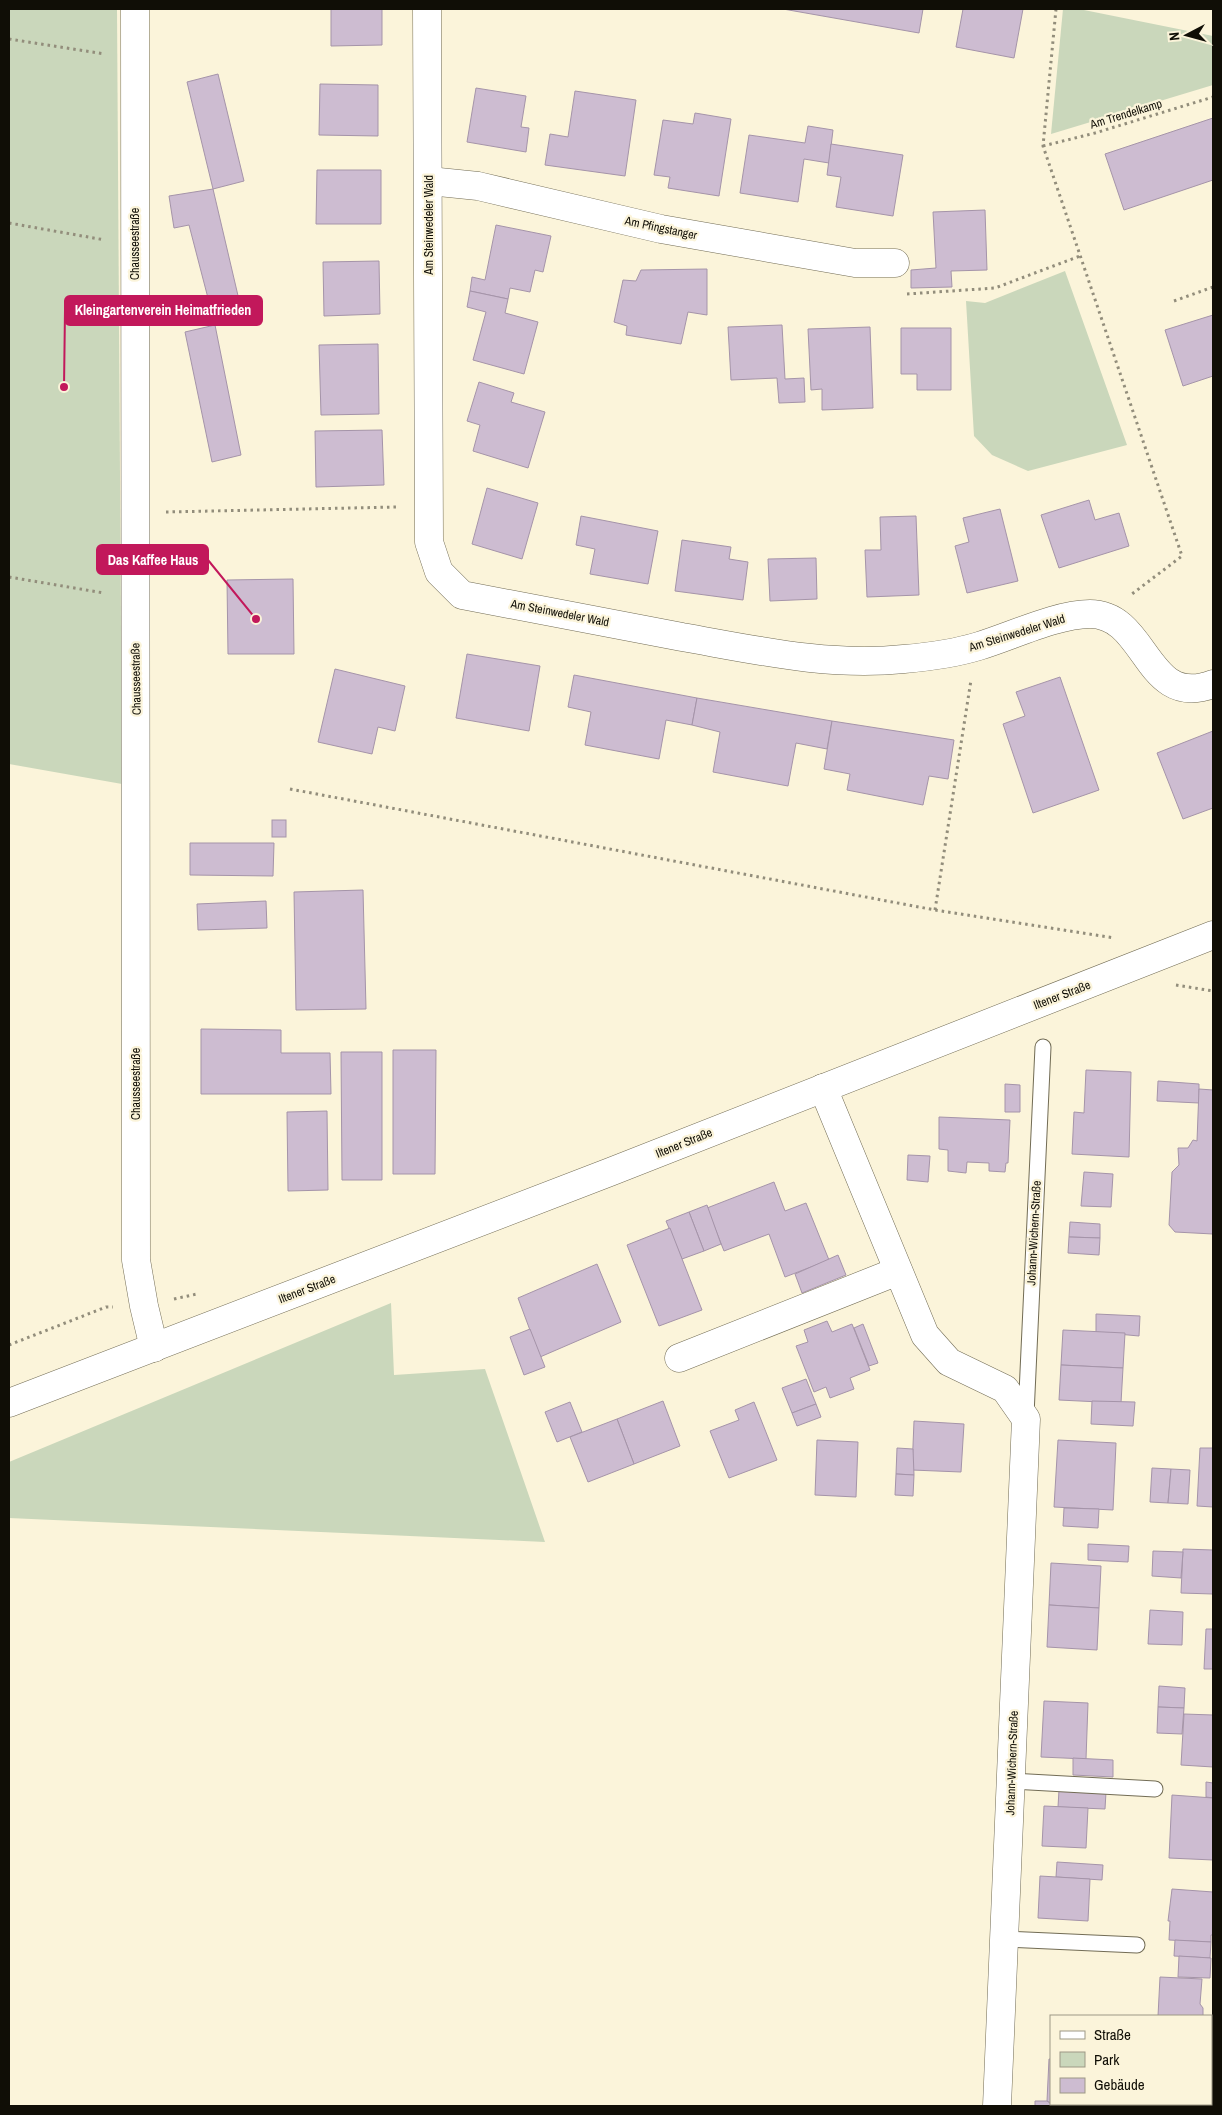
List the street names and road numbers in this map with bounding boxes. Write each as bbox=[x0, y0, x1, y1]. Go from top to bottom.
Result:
street label: Am Trendelkamp bbox=[1087, 95, 1164, 133]
street label: Am Steinwedeler Wald bbox=[421, 175, 437, 276]
street label: Chausseestraße bbox=[127, 208, 143, 280]
street label: Am Pfingstanger bbox=[623, 212, 699, 244]
street label: Am Steinwedeler Wald bbox=[509, 595, 610, 630]
street label: Am Steinwedeler Wald bbox=[966, 611, 1067, 656]
street label: Chausseestraße bbox=[127, 643, 145, 715]
street label: Iltener Straße bbox=[1031, 977, 1093, 1013]
street label: Chausseestraße bbox=[128, 1048, 144, 1120]
street label: Iltener Straße bbox=[653, 1124, 715, 1162]
street label: Johann-Wichern-Straße bbox=[1023, 1180, 1045, 1286]
street label: Iltener Straße bbox=[276, 1271, 338, 1307]
street label: Johann-Wichern-Straße bbox=[1002, 1710, 1022, 1816]

